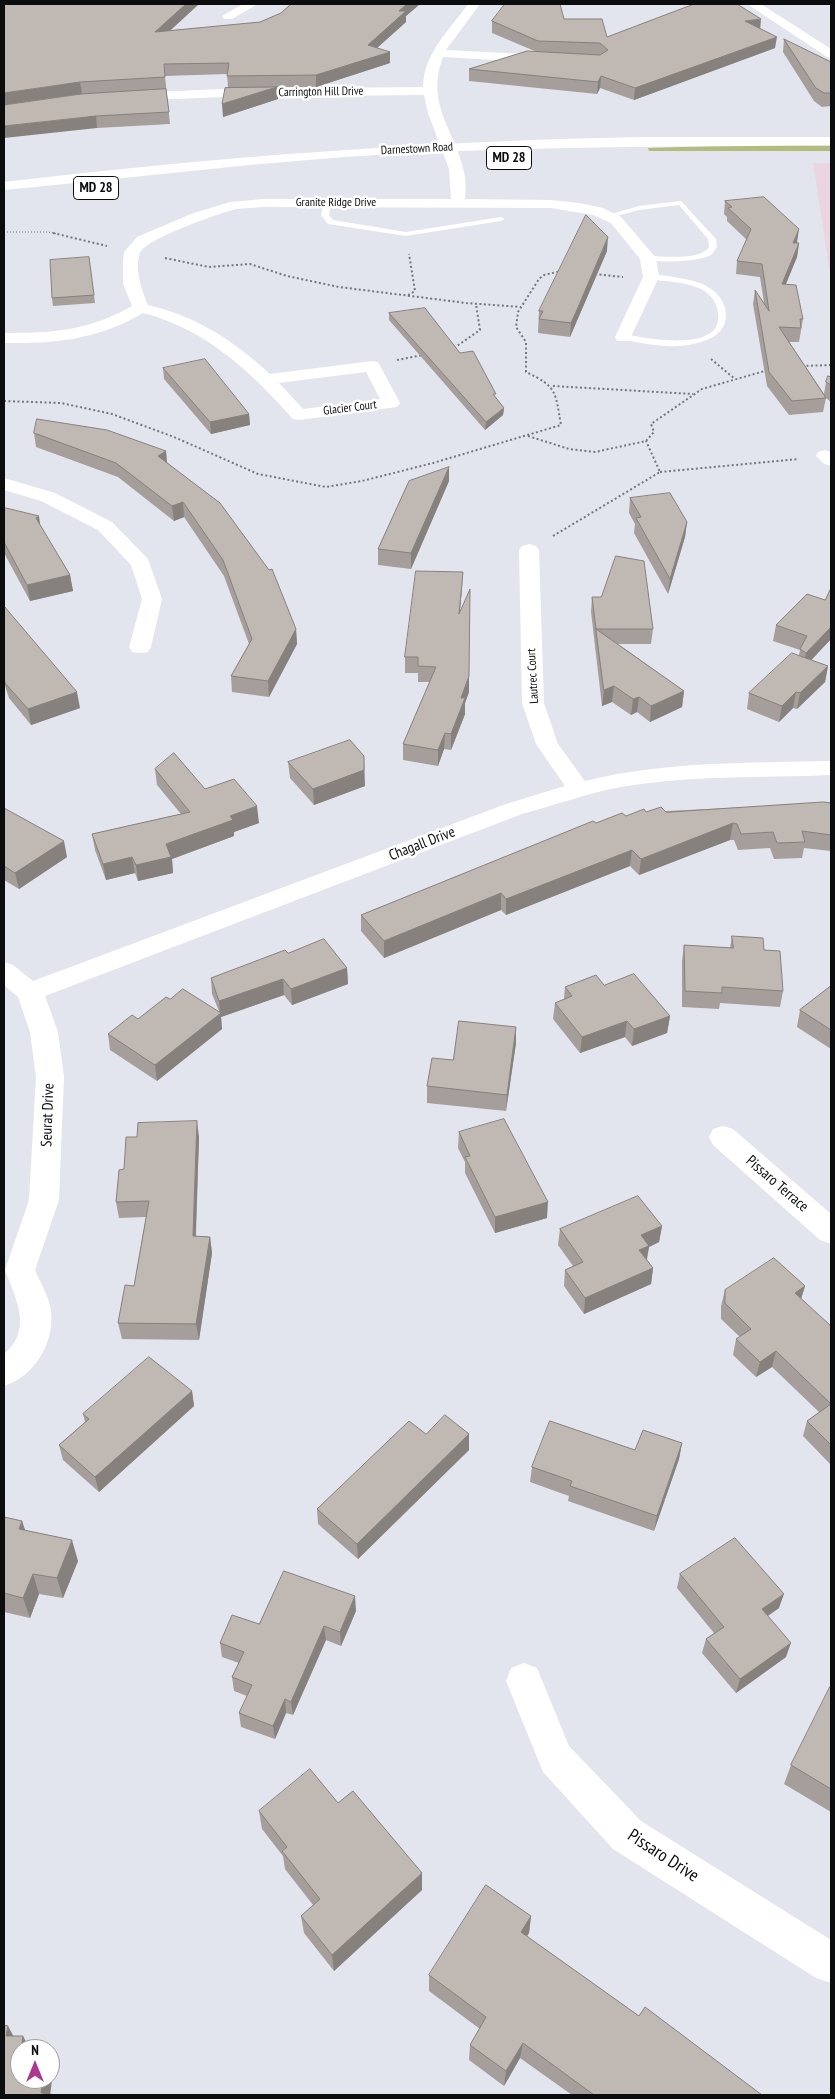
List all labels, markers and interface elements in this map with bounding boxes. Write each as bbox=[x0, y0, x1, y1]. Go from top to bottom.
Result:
street label: Carrington Hill Drive bbox=[278, 84, 364, 100]
street label: Darnestown Road bbox=[381, 140, 453, 158]
road number: MD 28 bbox=[486, 146, 532, 170]
road number: MD 28 bbox=[74, 177, 118, 200]
street label: Granite Ridge Drive bbox=[296, 196, 376, 210]
street label: Glacier Court bbox=[323, 398, 377, 418]
street label: Lautrec Court bbox=[524, 648, 542, 704]
street label: Chagall Drive bbox=[386, 823, 458, 865]
street label: Seurat Drive bbox=[38, 1083, 58, 1147]
street label: Pissaro Terrace bbox=[742, 1152, 812, 1216]
street label: Pissaro Drive bbox=[623, 1825, 703, 1887]
north arrow bbox=[10, 2039, 60, 2089]
text: N bbox=[31, 2041, 39, 2059]

